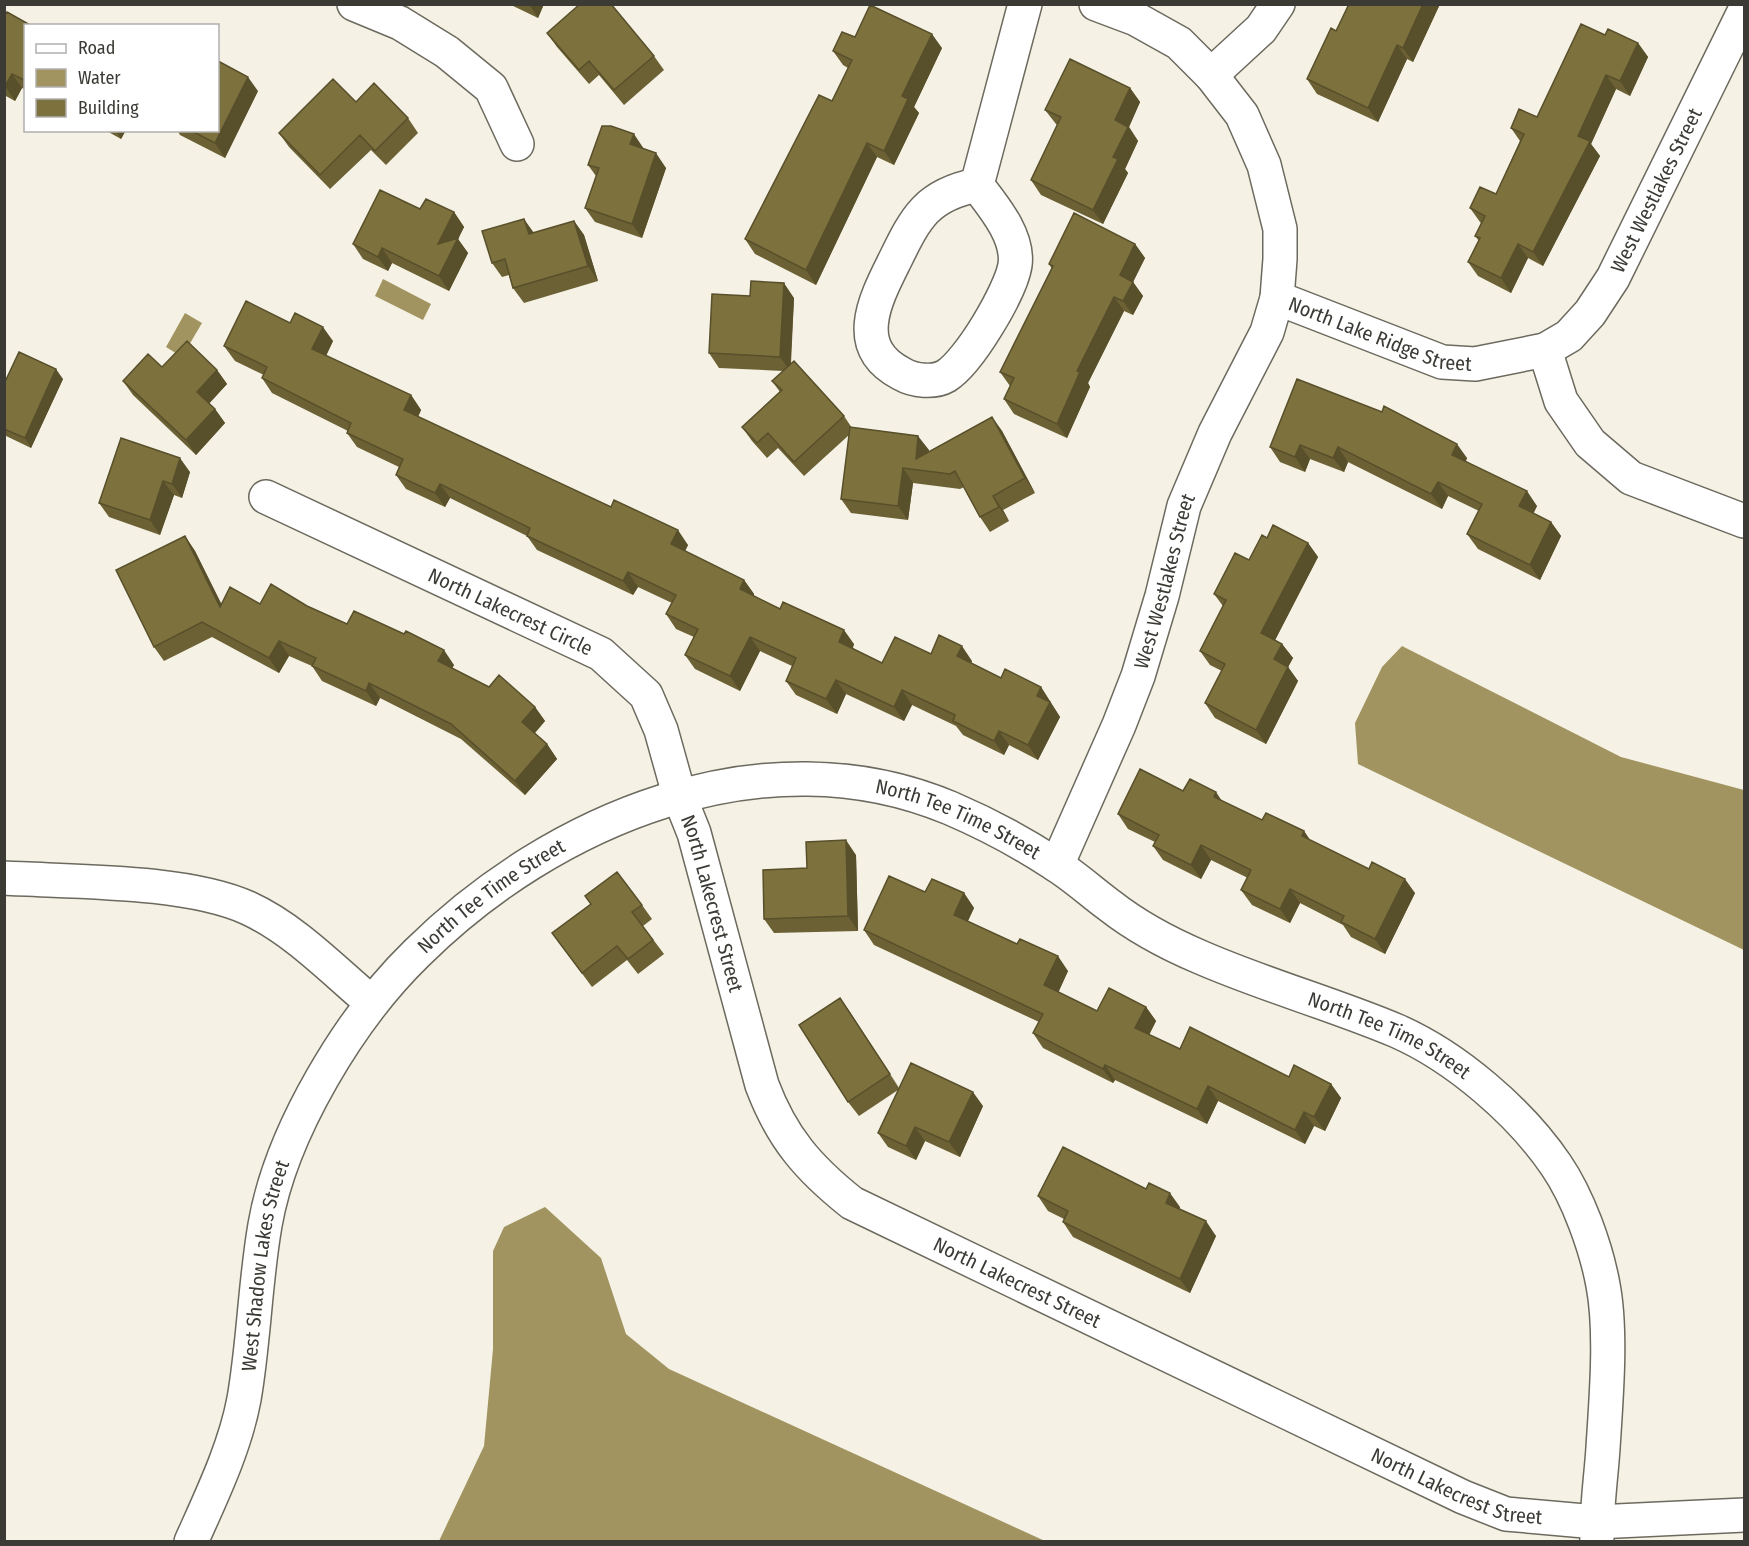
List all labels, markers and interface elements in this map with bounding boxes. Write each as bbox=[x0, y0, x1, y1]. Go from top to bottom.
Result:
legend bbox=[24, 24, 219, 132]
text: Road bbox=[78, 37, 115, 59]
text: Water bbox=[78, 67, 121, 89]
text: Building bbox=[78, 97, 139, 119]
street label: West Westlakes Street bbox=[1606, 104, 1707, 277]
street label: North Lake Ridge Street bbox=[1285, 292, 1473, 376]
street label: West Westlakes Street bbox=[1129, 489, 1200, 672]
street label: North Lakecrest Circle bbox=[424, 563, 597, 660]
street label: North Tee Time Street bbox=[873, 774, 1045, 864]
street label: North Lakecrest Street bbox=[676, 811, 748, 995]
street label: North Tee Time Street bbox=[412, 833, 569, 958]
street label: North Tee Time Street bbox=[1305, 987, 1476, 1084]
street label: West Shadow Lakes Street bbox=[236, 1156, 294, 1373]
street label: North Lakecrest Street bbox=[929, 1232, 1105, 1333]
street label: North Lakecrest Street bbox=[1367, 1443, 1544, 1529]

